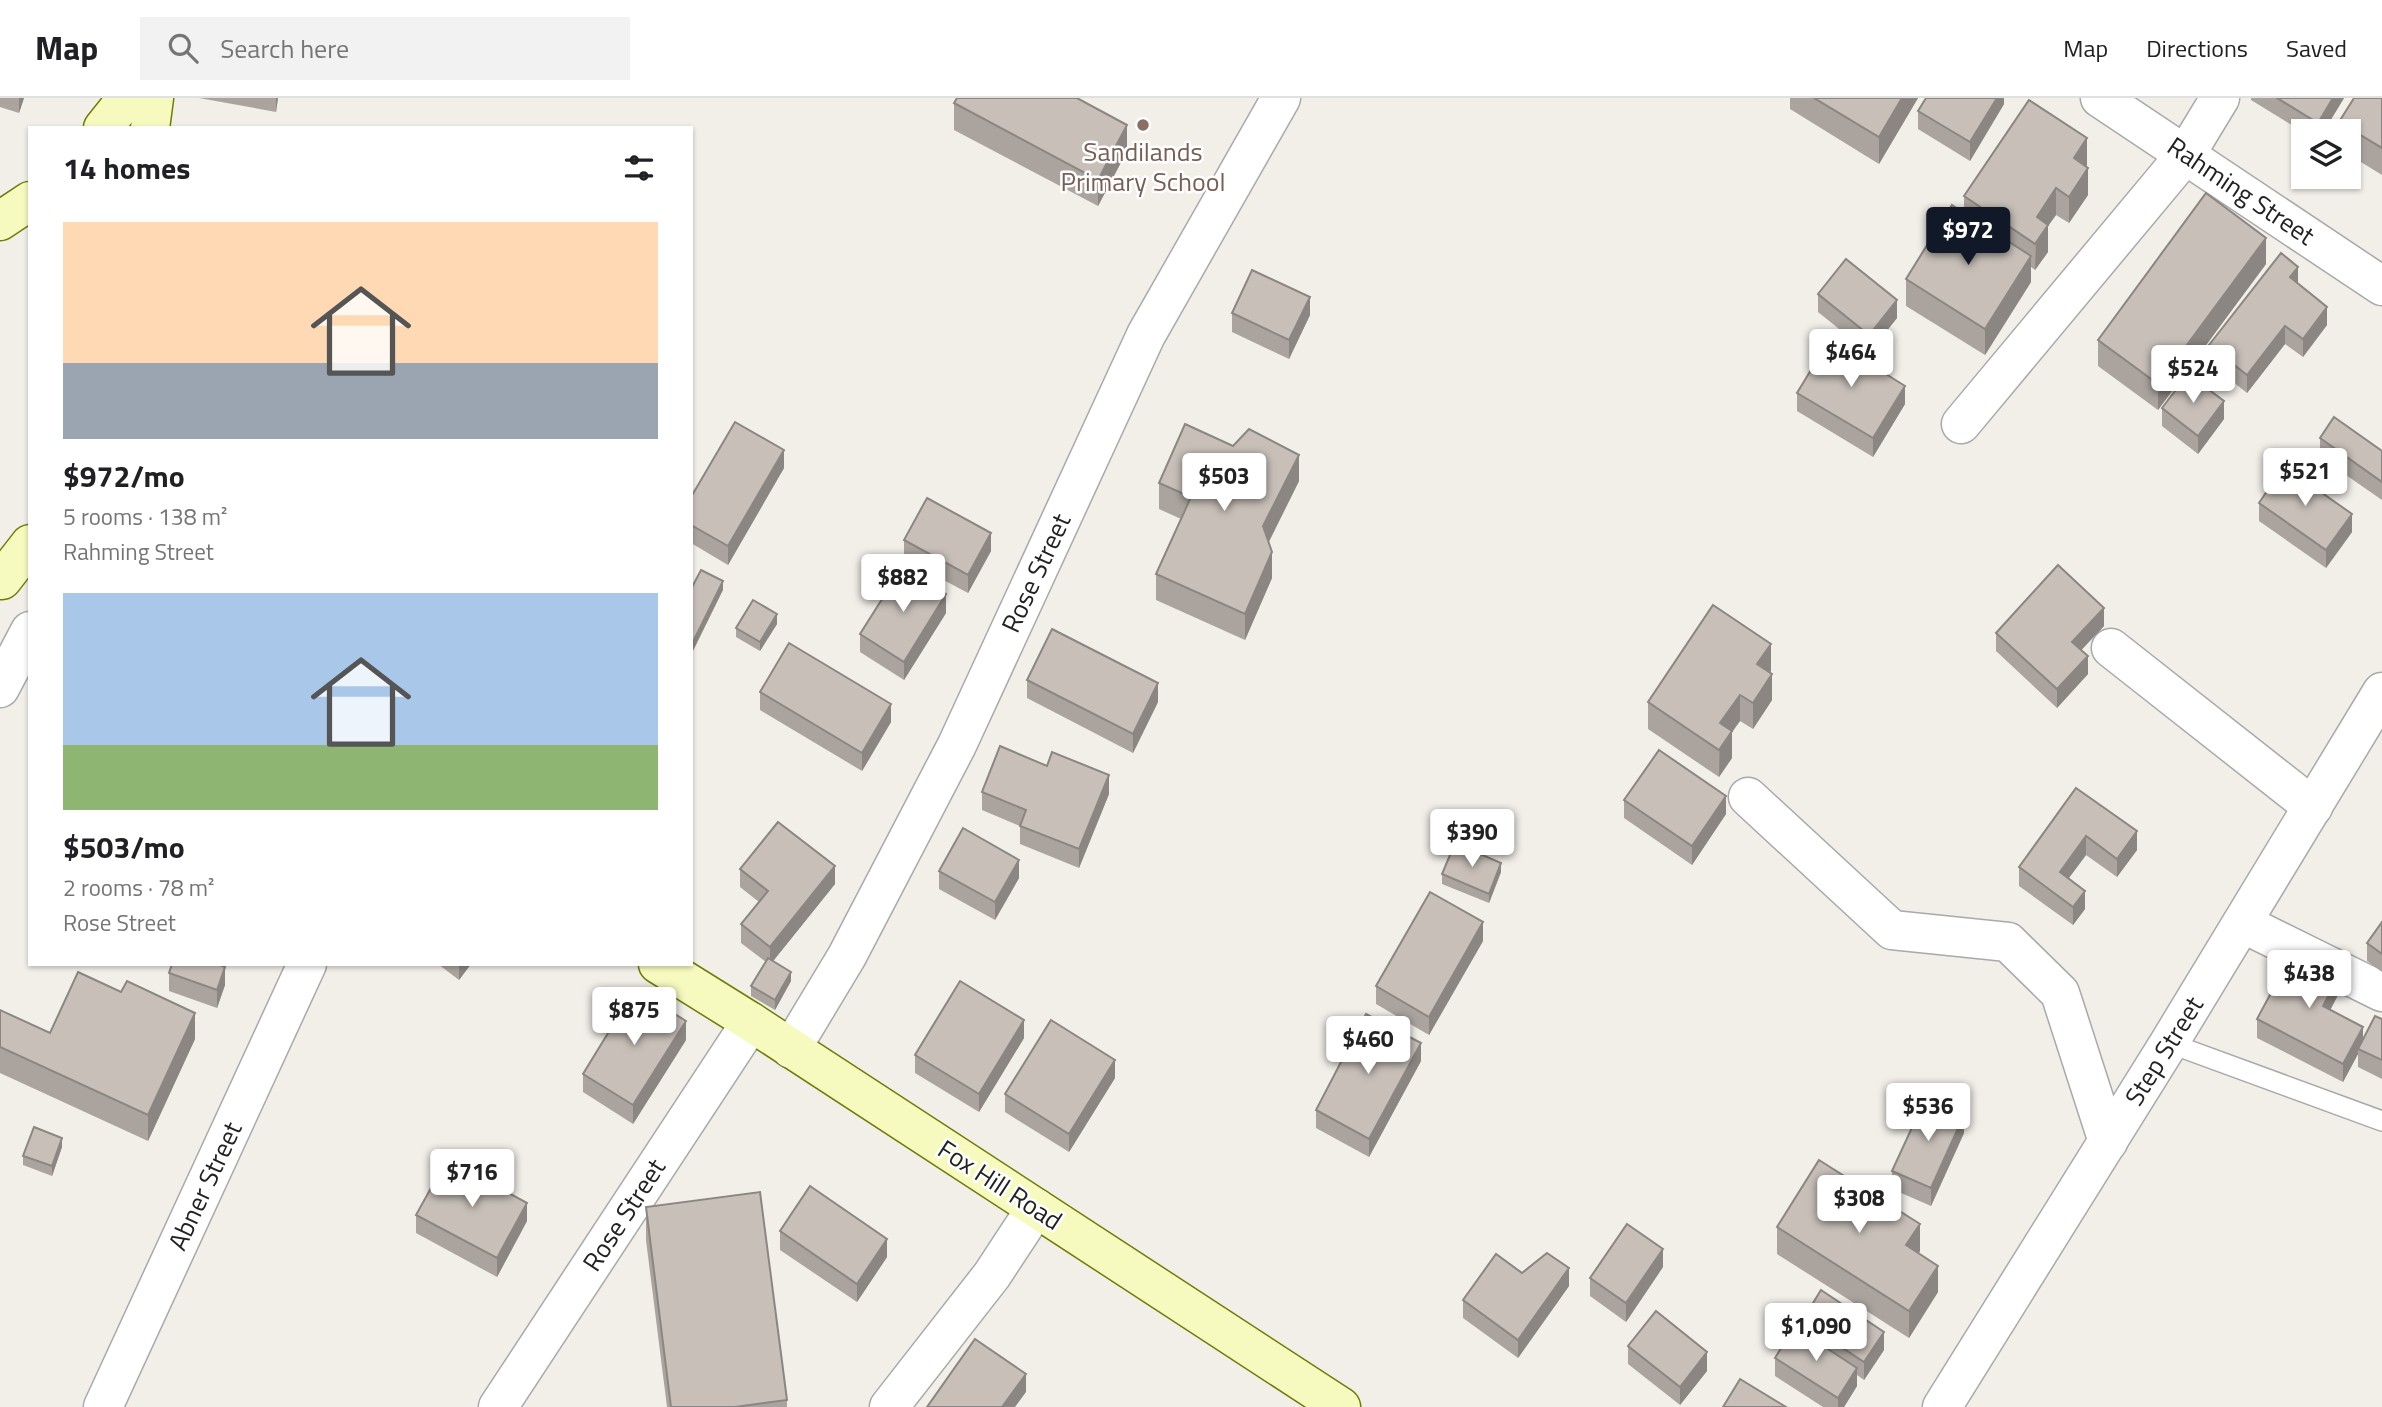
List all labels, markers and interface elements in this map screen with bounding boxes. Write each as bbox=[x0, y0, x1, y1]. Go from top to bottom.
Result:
search box bbox=[140, 17, 630, 80]
text: Map bbox=[35, 23, 98, 73]
icon: search bbox=[164, 29, 202, 67]
text: Search here bbox=[220, 29, 349, 68]
text: Map bbox=[2063, 30, 2108, 66]
text: Directions bbox=[2146, 30, 2248, 66]
text: Saved bbox=[2286, 30, 2347, 66]
marker: Sandilands Primary School bbox=[1135, 117, 1151, 133]
map controls bbox=[2291, 119, 2361, 189]
button: layers bbox=[2291, 119, 2361, 189]
street label: Rahming Street bbox=[2160, 127, 2323, 254]
place label: Sandilands Primary School bbox=[1061, 132, 1226, 201]
text: 14 homes bbox=[63, 145, 190, 191]
icon: filters bbox=[620, 149, 658, 187]
pin: $972 bbox=[1927, 208, 2009, 267]
text: $972 bbox=[1942, 212, 1994, 247]
icon: home bbox=[298, 268, 424, 394]
pin: $464 bbox=[1810, 330, 1892, 389]
text: $464 bbox=[1825, 334, 1877, 369]
pin: $524 bbox=[2152, 345, 2234, 405]
text: $524 bbox=[2167, 350, 2219, 385]
pin: $521 bbox=[2264, 448, 2346, 508]
text: $972/mo bbox=[63, 453, 185, 499]
text: $521 bbox=[2279, 453, 2331, 488]
pin: $503 bbox=[1183, 454, 1265, 513]
text: $503 bbox=[1198, 458, 1250, 493]
text: 5 rooms · 138 m² bbox=[63, 499, 227, 534]
street label: Rose Street bbox=[991, 507, 1080, 639]
text: Rahming Street bbox=[63, 534, 214, 569]
pin: $882 bbox=[862, 554, 944, 614]
text: $882 bbox=[877, 559, 929, 594]
icon: home bbox=[298, 639, 424, 765]
pin: $390 bbox=[1431, 810, 1513, 869]
text: $390 bbox=[1446, 814, 1498, 849]
text: $503/mo bbox=[63, 824, 185, 870]
text: 2 rooms · 78 m² bbox=[63, 870, 214, 905]
text: Rose Street bbox=[63, 905, 176, 940]
pin: $438 bbox=[2268, 950, 2350, 1010]
text: $438 bbox=[2283, 955, 2335, 990]
pin: $875 bbox=[593, 988, 675, 1047]
street label: Step Street bbox=[2115, 988, 2213, 1113]
text: $875 bbox=[608, 992, 660, 1027]
pin: $460 bbox=[1327, 1016, 1409, 1076]
text: $460 bbox=[1342, 1021, 1394, 1056]
pin: $536 bbox=[1887, 1084, 1969, 1143]
text: $536 bbox=[1902, 1088, 1954, 1123]
street label: Abner Street bbox=[158, 1115, 251, 1257]
street label: Fox Hill Road bbox=[930, 1130, 1070, 1239]
pin: $716 bbox=[431, 1150, 513, 1209]
street label: Rose Street bbox=[573, 1151, 675, 1279]
text: $716 bbox=[446, 1154, 498, 1189]
pin: $308 bbox=[1818, 1176, 1900, 1235]
text: $308 bbox=[1833, 1180, 1885, 1215]
pin: $1,090 bbox=[1759, 1304, 1873, 1363]
text: $1,090 bbox=[1781, 1308, 1851, 1343]

